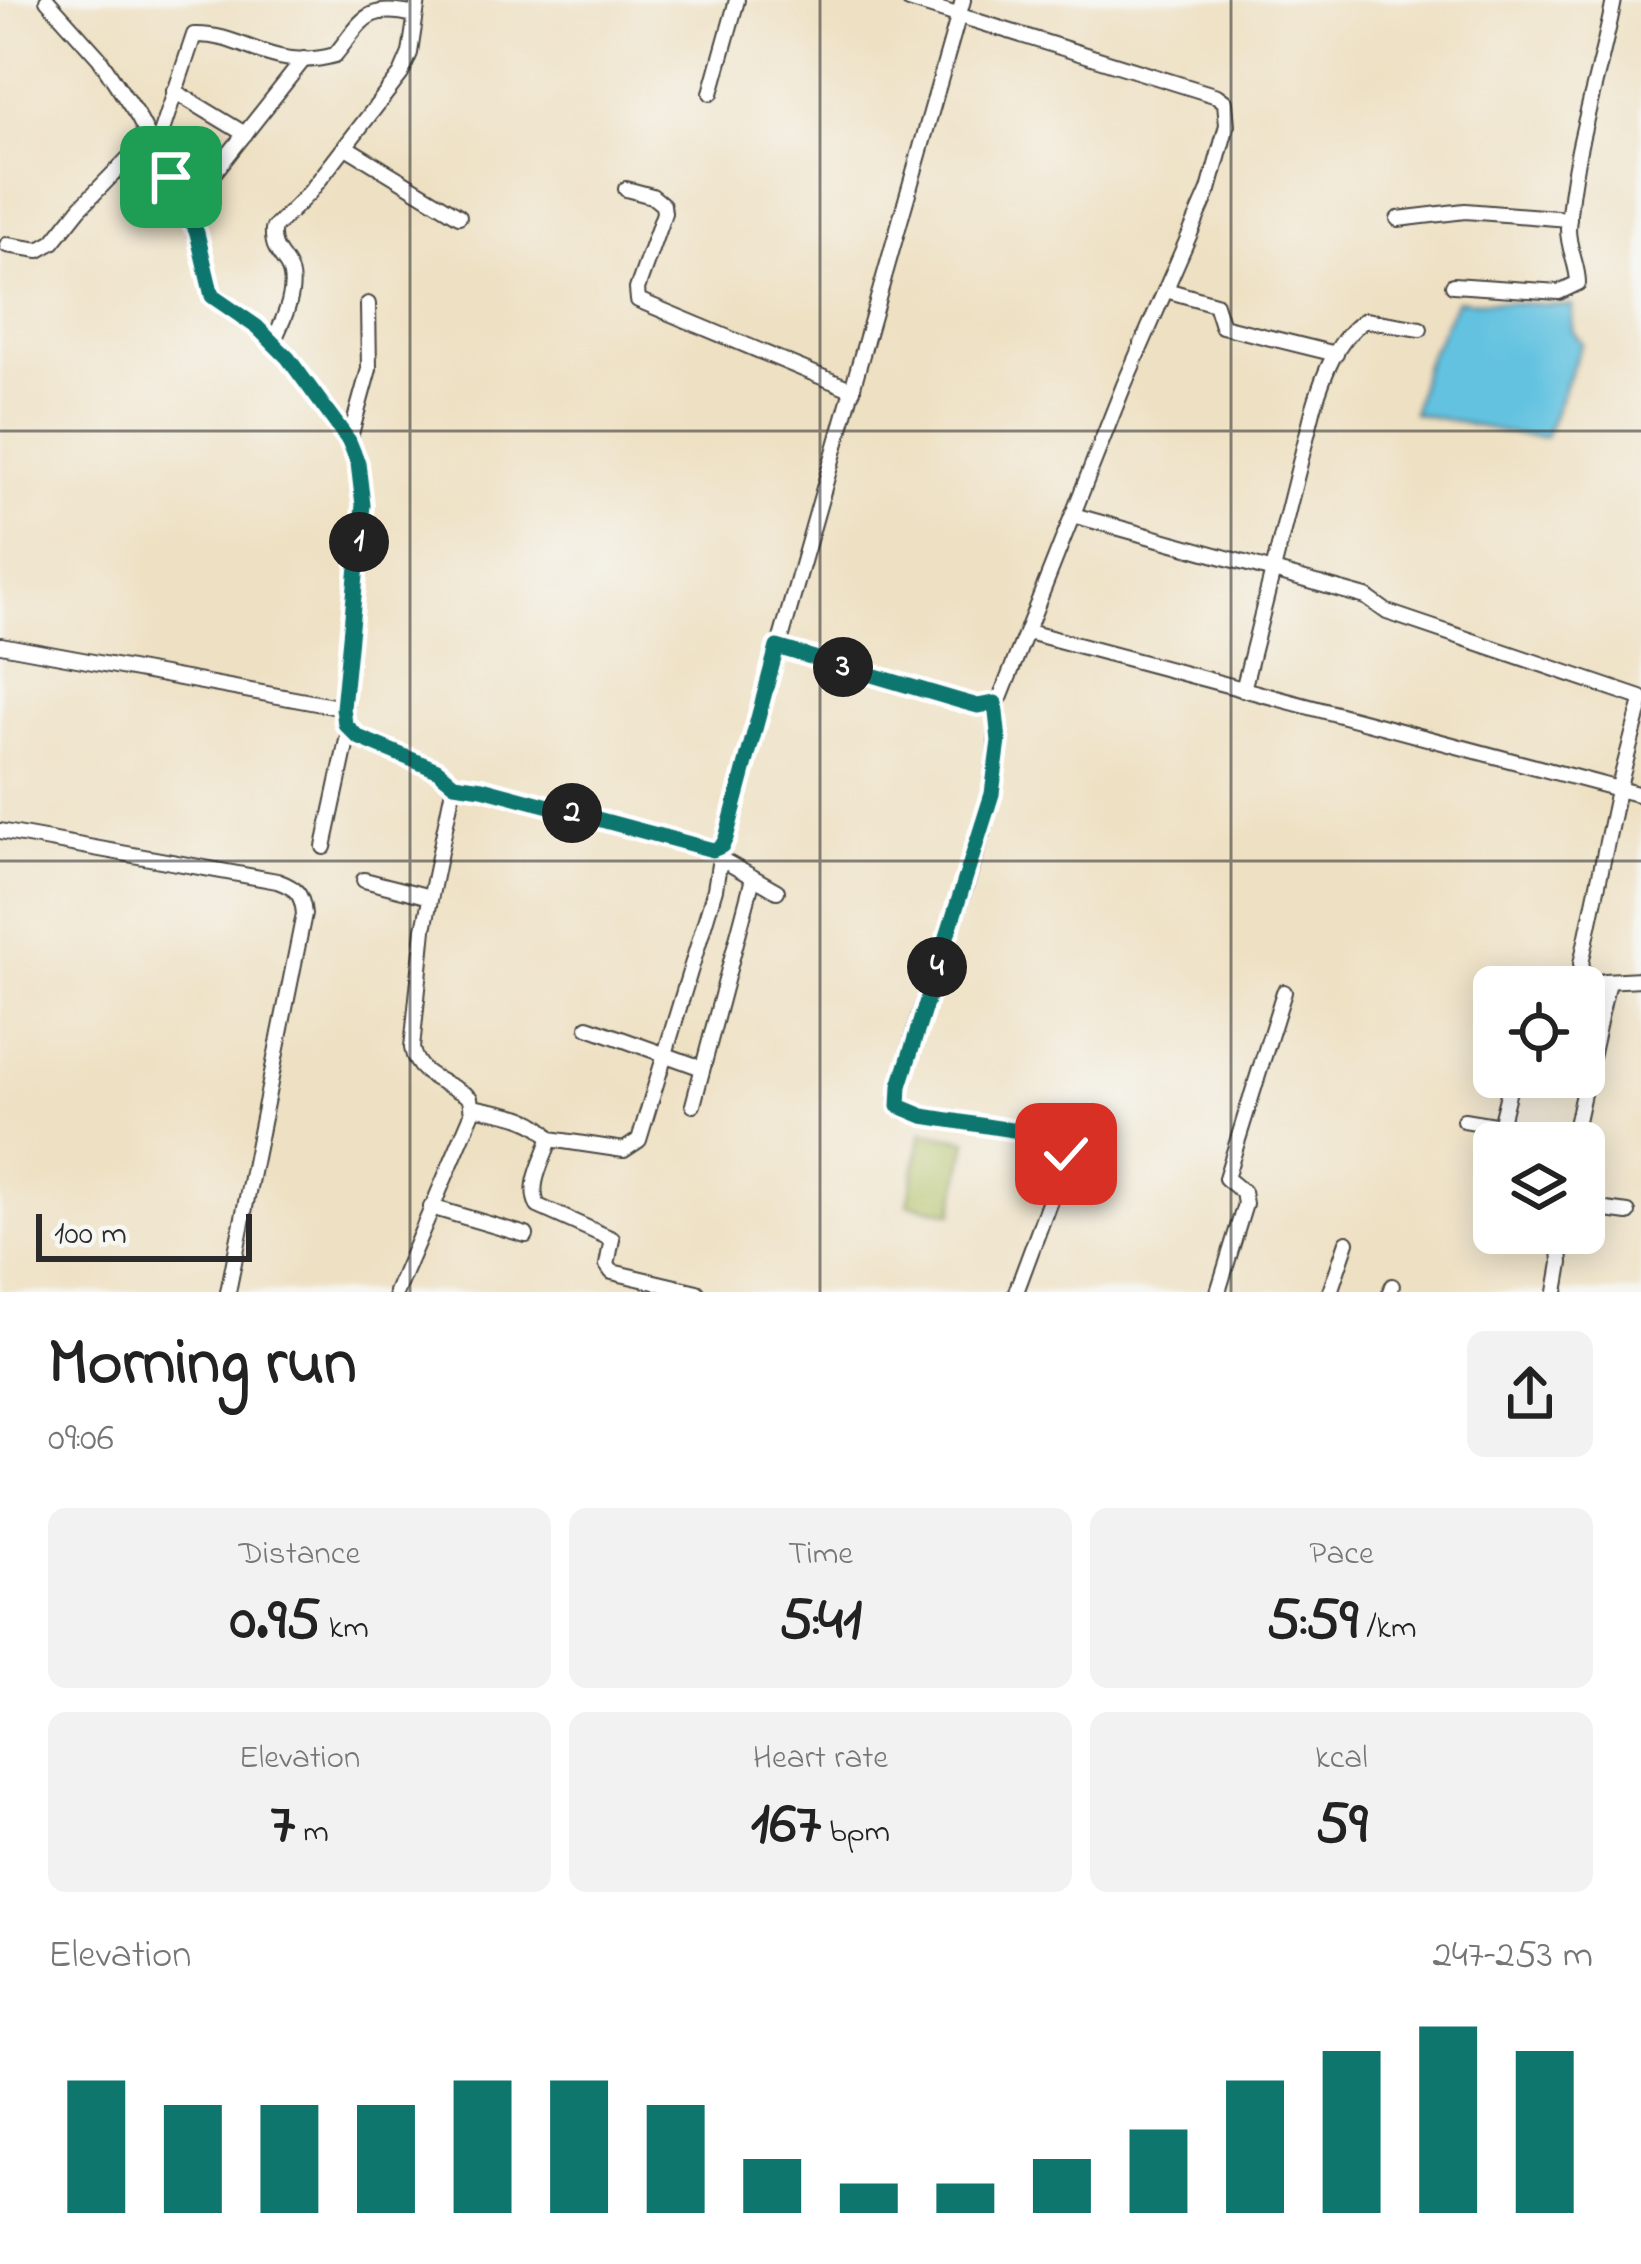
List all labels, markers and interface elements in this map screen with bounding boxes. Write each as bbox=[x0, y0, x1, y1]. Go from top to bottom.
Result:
pin bbox=[120, 126, 222, 228]
icon: arrive bbox=[138, 144, 204, 210]
pin: 1 bbox=[329, 512, 389, 572]
text: 1 bbox=[354, 518, 364, 566]
pin: 3 bbox=[813, 637, 873, 697]
text: 3 bbox=[836, 643, 850, 691]
pin: 2 bbox=[542, 783, 602, 843]
text: 2 bbox=[564, 789, 580, 837]
pin: 4 bbox=[907, 937, 967, 997]
text: 4 bbox=[930, 943, 944, 991]
map controls bbox=[1473, 966, 1605, 1254]
button: locate bbox=[1473, 966, 1605, 1098]
pin bbox=[1015, 1103, 1117, 1205]
icon: check bbox=[1033, 1121, 1099, 1187]
button: layers bbox=[1473, 1122, 1605, 1254]
scale bar bbox=[36, 1208, 252, 1261]
text: 100 m bbox=[54, 1211, 127, 1259]
text: Morning run bbox=[48, 1318, 357, 1414]
button: share bbox=[1467, 1331, 1593, 1457]
text: 09:06 bbox=[48, 1411, 114, 1468]
text: Distance bbox=[239, 1531, 360, 1579]
text: Time bbox=[788, 1531, 853, 1579]
text: Pace bbox=[1309, 1531, 1374, 1579]
text: 0.95 bbox=[230, 1579, 321, 1666]
text: 5:41 bbox=[779, 1579, 862, 1666]
text: 5:59 bbox=[1266, 1579, 1358, 1666]
text: km bbox=[321, 1605, 369, 1653]
text: /km bbox=[1358, 1605, 1417, 1653]
text: Elevation bbox=[239, 1735, 360, 1783]
text: Heart rate bbox=[753, 1735, 888, 1783]
text: kcal bbox=[1315, 1735, 1368, 1783]
text: 7 bbox=[270, 1783, 295, 1870]
text: 167 bbox=[751, 1783, 821, 1870]
text: 59 bbox=[1315, 1783, 1368, 1870]
text: m bbox=[295, 1809, 329, 1857]
text: bpm bbox=[821, 1809, 890, 1857]
text: Elevation bbox=[48, 1928, 191, 1985]
text: 247–253 m bbox=[1432, 1928, 1593, 1985]

